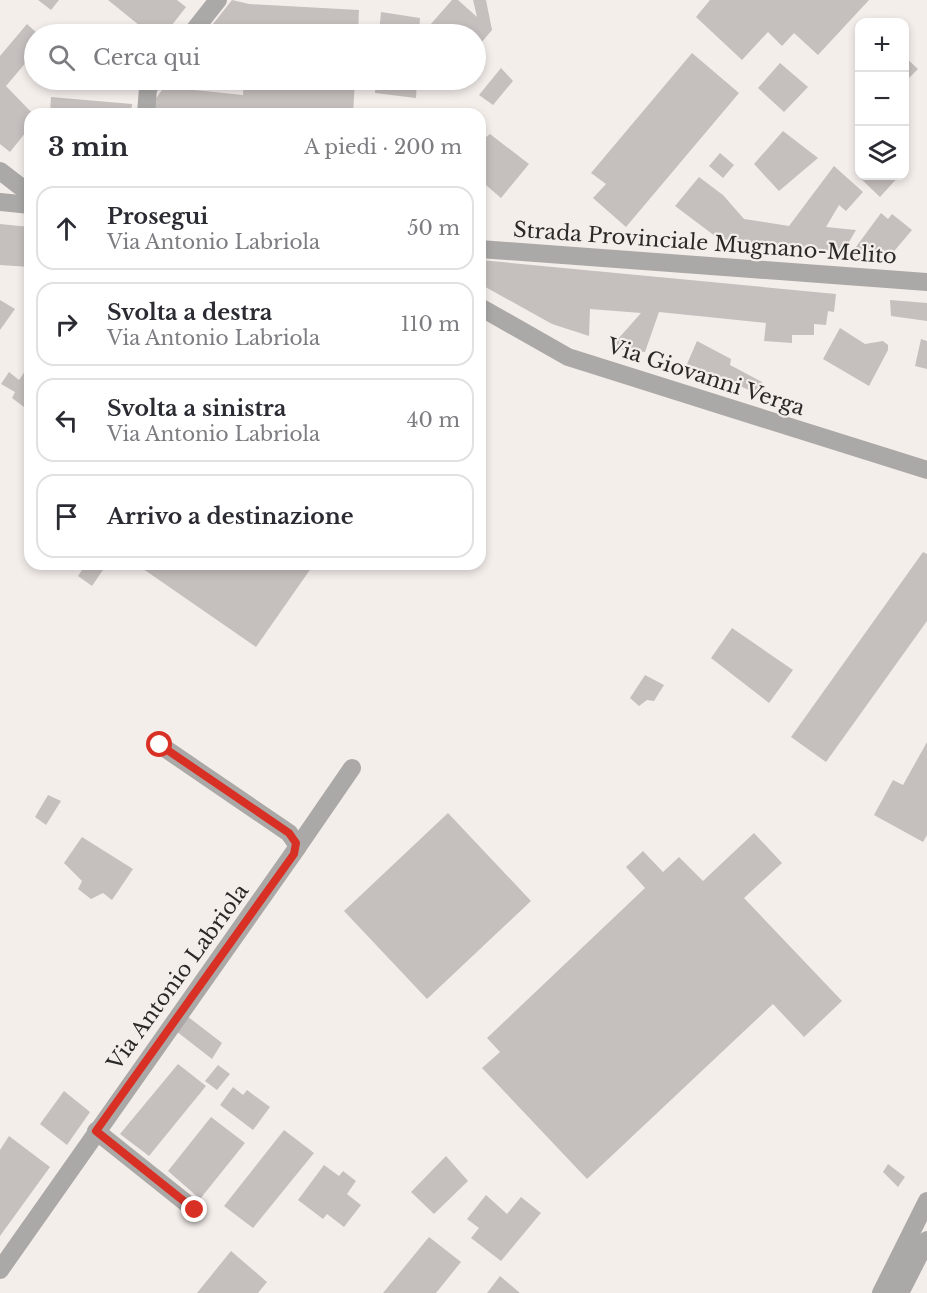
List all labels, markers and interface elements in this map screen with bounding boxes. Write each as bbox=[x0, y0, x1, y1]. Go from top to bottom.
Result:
map controls bbox=[855, 18, 909, 180]
button: + bbox=[855, 18, 909, 72]
search box bbox=[24, 24, 486, 90]
icon: search bbox=[45, 41, 78, 74]
text: Cerca qui bbox=[93, 44, 200, 71]
button: − bbox=[855, 72, 909, 126]
button: layers bbox=[855, 126, 909, 180]
text: 3 min bbox=[48, 131, 129, 163]
text: A piedi · 200 m bbox=[304, 135, 462, 159]
text: Prosegui bbox=[107, 203, 208, 230]
icon: ahead bbox=[50, 212, 83, 245]
text: 50 m bbox=[407, 216, 460, 240]
street label: Strada Provinciale Mugnano-Melito bbox=[512, 217, 898, 269]
text: Via Antonio Labriola bbox=[107, 230, 320, 254]
text: Svolta a destra bbox=[107, 299, 272, 326]
icon: right bbox=[50, 308, 83, 341]
text: 110 m bbox=[401, 312, 460, 336]
text: Via Antonio Labriola bbox=[107, 326, 320, 350]
street label: Via Giovanni Verga bbox=[603, 332, 808, 421]
text: Svolta a sinistra bbox=[107, 395, 286, 422]
icon: left bbox=[50, 404, 83, 437]
text: 40 m bbox=[407, 408, 460, 432]
text: Via Antonio Labriola bbox=[107, 422, 320, 446]
icon: arrive bbox=[50, 500, 83, 533]
text: Arrivo a destinazione bbox=[107, 503, 354, 530]
route start bbox=[146, 731, 172, 757]
street label: Via Antonio Labriola bbox=[101, 879, 254, 1076]
route end bbox=[181, 1196, 207, 1222]

